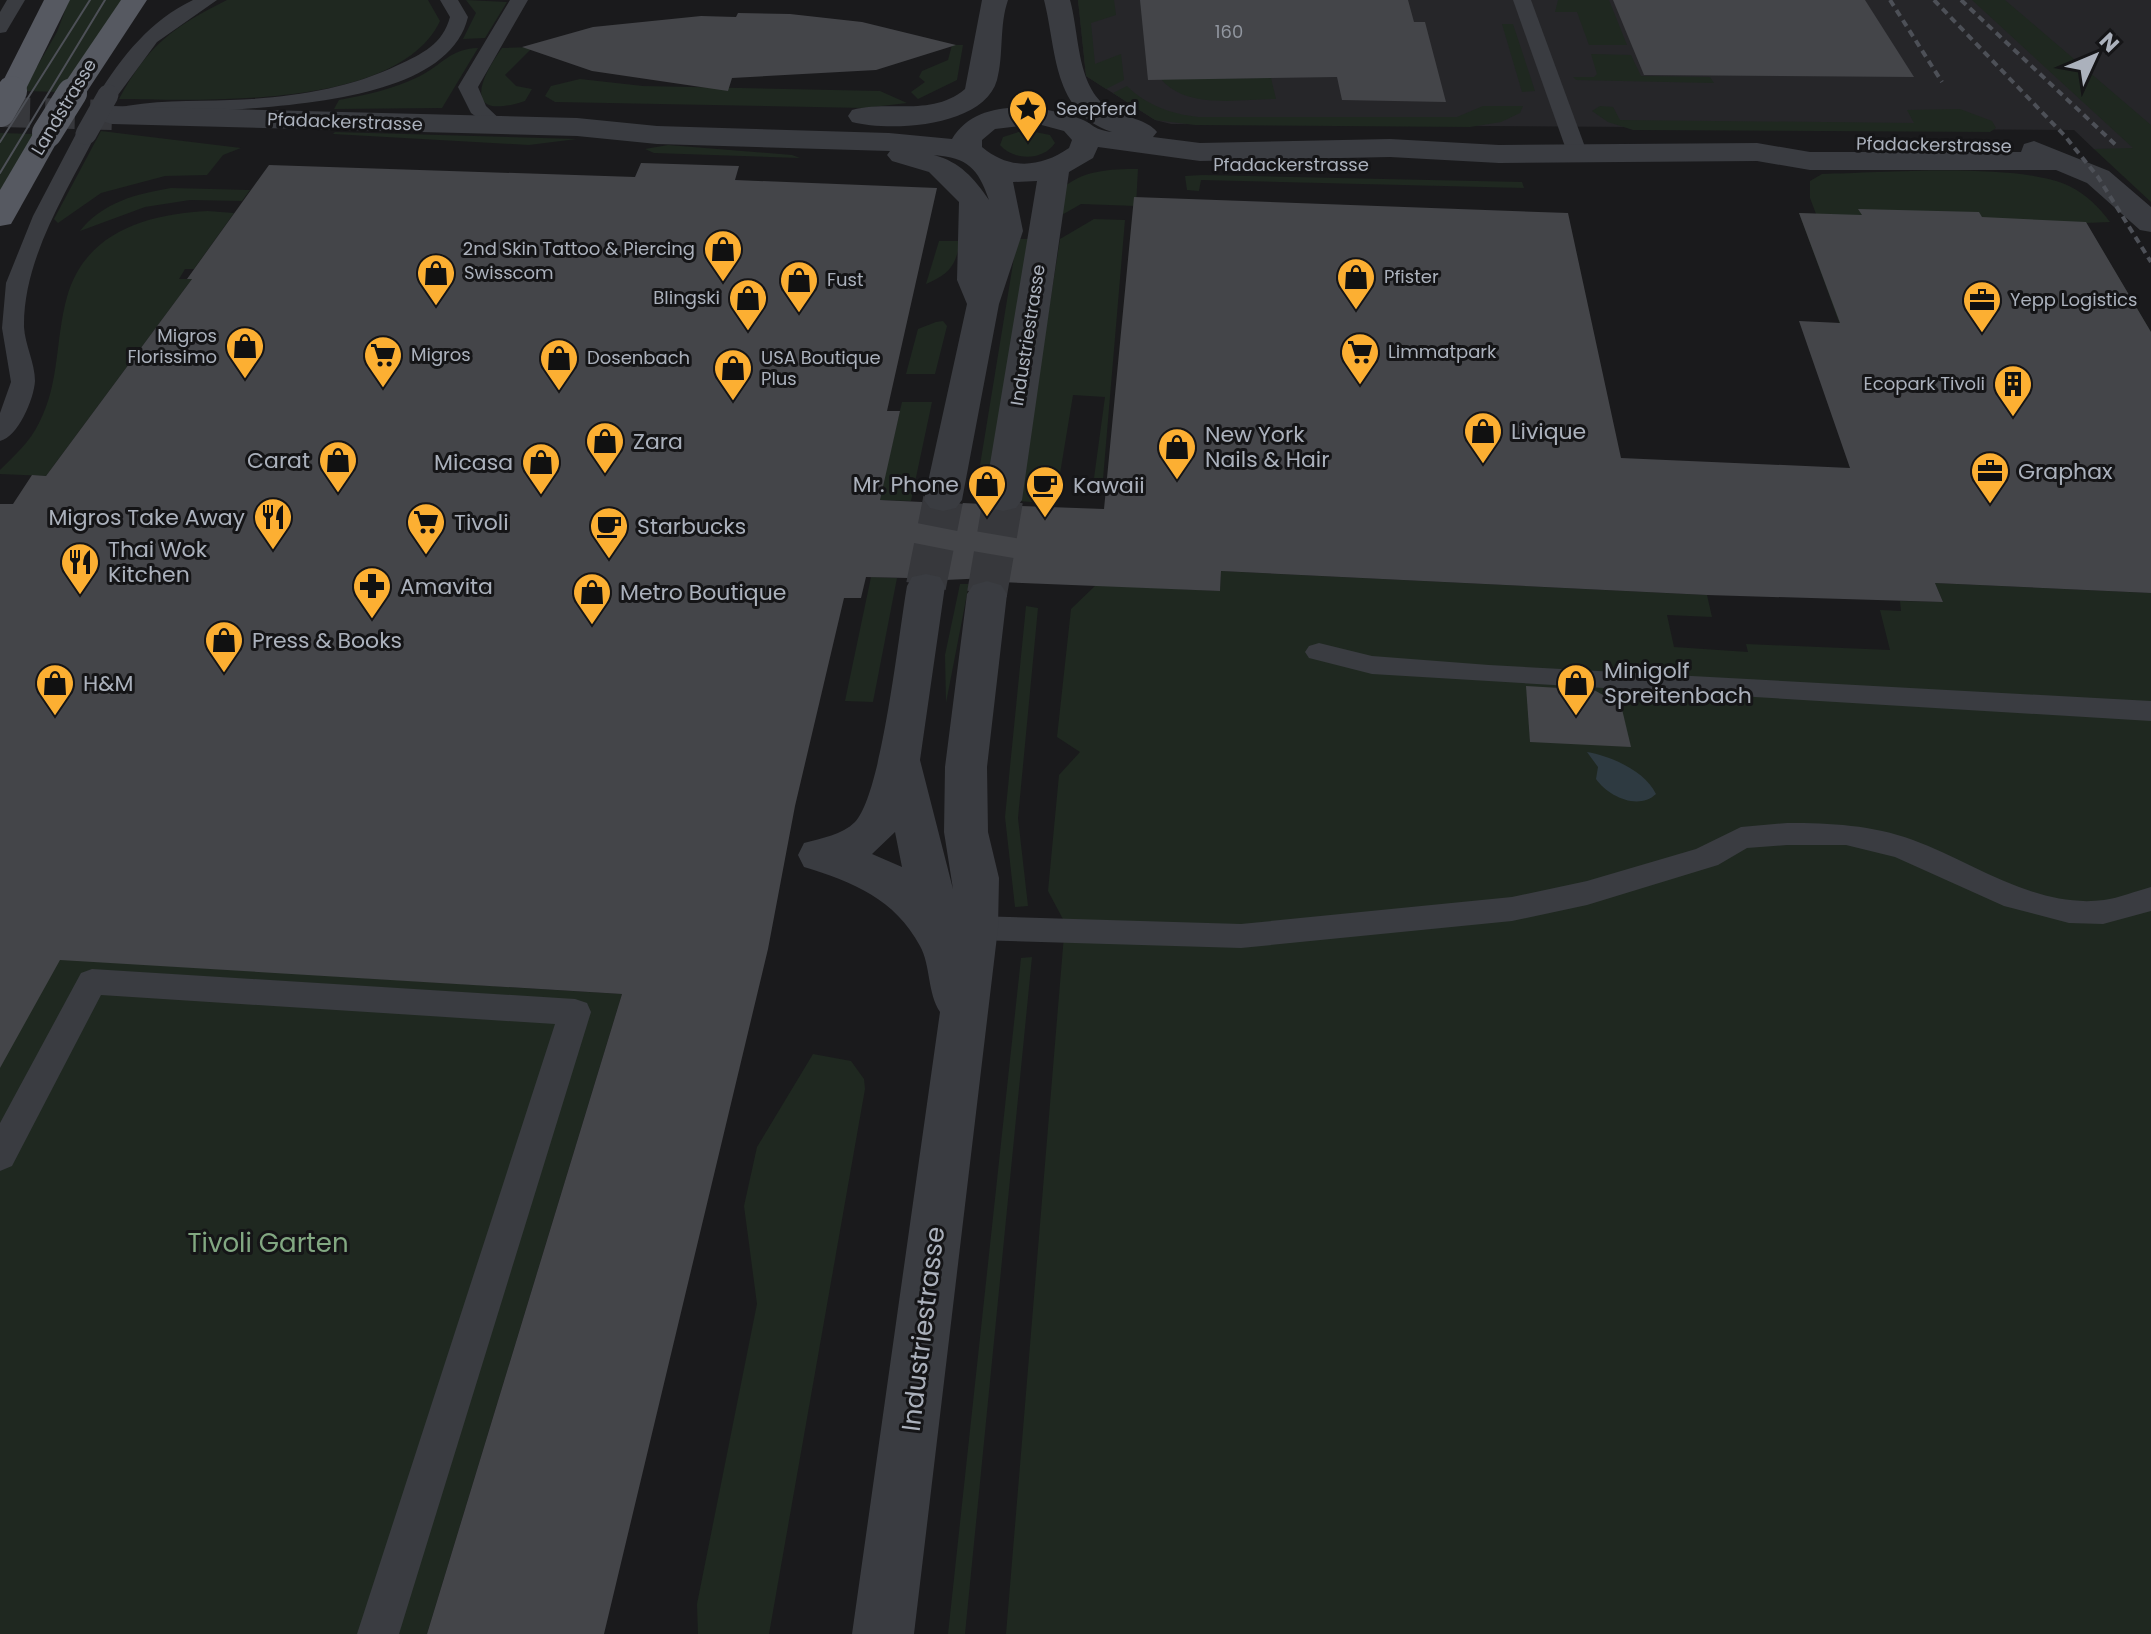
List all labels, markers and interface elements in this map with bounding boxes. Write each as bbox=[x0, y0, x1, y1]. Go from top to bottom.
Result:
north arrow bbox=[2055, 16, 2135, 96]
house number: 160 bbox=[1215, 19, 1243, 44]
text: N bbox=[2092, 26, 2126, 59]
street label: Landstrasse bbox=[25, 54, 102, 160]
place icon: Seepferd bbox=[1007, 88, 1049, 143]
place label: Seepferd bbox=[1056, 96, 1137, 121]
street label: Pfadackerstrasse bbox=[267, 106, 423, 137]
street label: Pfadackerstrasse bbox=[1856, 131, 2012, 158]
street label: Pfadackerstrasse bbox=[1213, 152, 1369, 177]
shop icon: 2nd Skin Tattoo & Piercing bbox=[702, 228, 744, 283]
place label: 2nd Skin Tattoo & Piercing bbox=[463, 236, 695, 261]
shop icon: Swisscom bbox=[415, 252, 457, 307]
shop icon: Pfister bbox=[1335, 256, 1377, 311]
shop icon: Fust bbox=[778, 259, 820, 314]
place label: Swisscom bbox=[464, 260, 554, 285]
street label: Industriestrasse bbox=[1004, 263, 1051, 407]
place label: Pfister bbox=[1384, 264, 1439, 289]
place label: Fust bbox=[827, 267, 864, 292]
shop icon: Blingski bbox=[727, 277, 769, 332]
office icon: Yepp Logistics bbox=[1961, 279, 2003, 334]
place label: Blingski bbox=[653, 285, 720, 310]
place label: Yepp Logistics bbox=[2010, 287, 2137, 312]
place label: Migros Florissimo bbox=[128, 323, 217, 369]
shop icon: Migros Florissimo bbox=[224, 325, 266, 380]
supermarket icon: Limmatpark bbox=[1339, 331, 1381, 386]
supermarket icon: Migros bbox=[362, 334, 404, 389]
shop icon: Dosenbach bbox=[538, 337, 580, 392]
place label: Limmatpark bbox=[1388, 339, 1497, 364]
place label: Migros bbox=[411, 342, 471, 367]
place label: Dosenbach bbox=[587, 345, 690, 370]
place label: USA Boutique Plus bbox=[761, 345, 881, 391]
shop icon: USA Boutique Plus bbox=[712, 347, 754, 402]
building icon: Ecopark Tivoli bbox=[1992, 363, 2034, 418]
place label: Ecopark Tivoli bbox=[1864, 371, 1985, 396]
shop icon: Livique bbox=[1462, 410, 1504, 465]
place label: Livique bbox=[1511, 416, 1586, 447]
place label: New York Nails & Hair bbox=[1205, 419, 1329, 475]
shop icon: Zara bbox=[584, 420, 626, 475]
place label: Zara bbox=[633, 426, 683, 457]
shop icon: New York Nails & Hair bbox=[1156, 426, 1198, 481]
shop icon: Carat bbox=[317, 439, 359, 494]
shop icon: Micasa bbox=[520, 441, 562, 496]
place label: Carat bbox=[247, 445, 310, 476]
place label: Micasa bbox=[434, 447, 513, 478]
office icon: Graphax bbox=[1969, 450, 2011, 505]
place label: Graphax bbox=[2018, 456, 2113, 487]
shop icon: Mr. Phone bbox=[966, 463, 1008, 518]
cafe icon: Kawaii bbox=[1024, 464, 1066, 519]
place label: Mr. Phone bbox=[853, 469, 959, 500]
place label: Kawaii bbox=[1073, 470, 1145, 501]
restaurant icon: Migros Take Away bbox=[252, 496, 294, 551]
supermarket icon: Tivoli bbox=[405, 501, 447, 556]
place label: Migros Take Away bbox=[48, 502, 246, 533]
cafe icon: Starbucks bbox=[588, 505, 630, 560]
place label: Tivoli bbox=[454, 507, 509, 538]
place label: Starbucks bbox=[637, 511, 746, 542]
place label: Thai Wok Kitchen bbox=[108, 534, 208, 590]
restaurant icon: Thai Wok Kitchen bbox=[59, 541, 101, 596]
pharmacy icon: Amavita bbox=[351, 565, 393, 620]
place label: Amavita bbox=[400, 571, 493, 602]
shop icon: Metro Boutique bbox=[571, 571, 613, 626]
place label: Metro Boutique bbox=[620, 577, 786, 608]
shop icon: Press & Books bbox=[203, 619, 245, 674]
place label: Press & Books bbox=[252, 625, 402, 656]
place label: Minigolf Spreitenbach bbox=[1604, 655, 1752, 711]
shop icon: H&M bbox=[34, 662, 76, 717]
shop icon: Minigolf Spreitenbach bbox=[1555, 662, 1597, 717]
place label: H&M bbox=[83, 668, 133, 699]
park label: Tivoli Garten bbox=[187, 1225, 349, 1261]
street label: Industriestrasse bbox=[893, 1225, 953, 1433]

